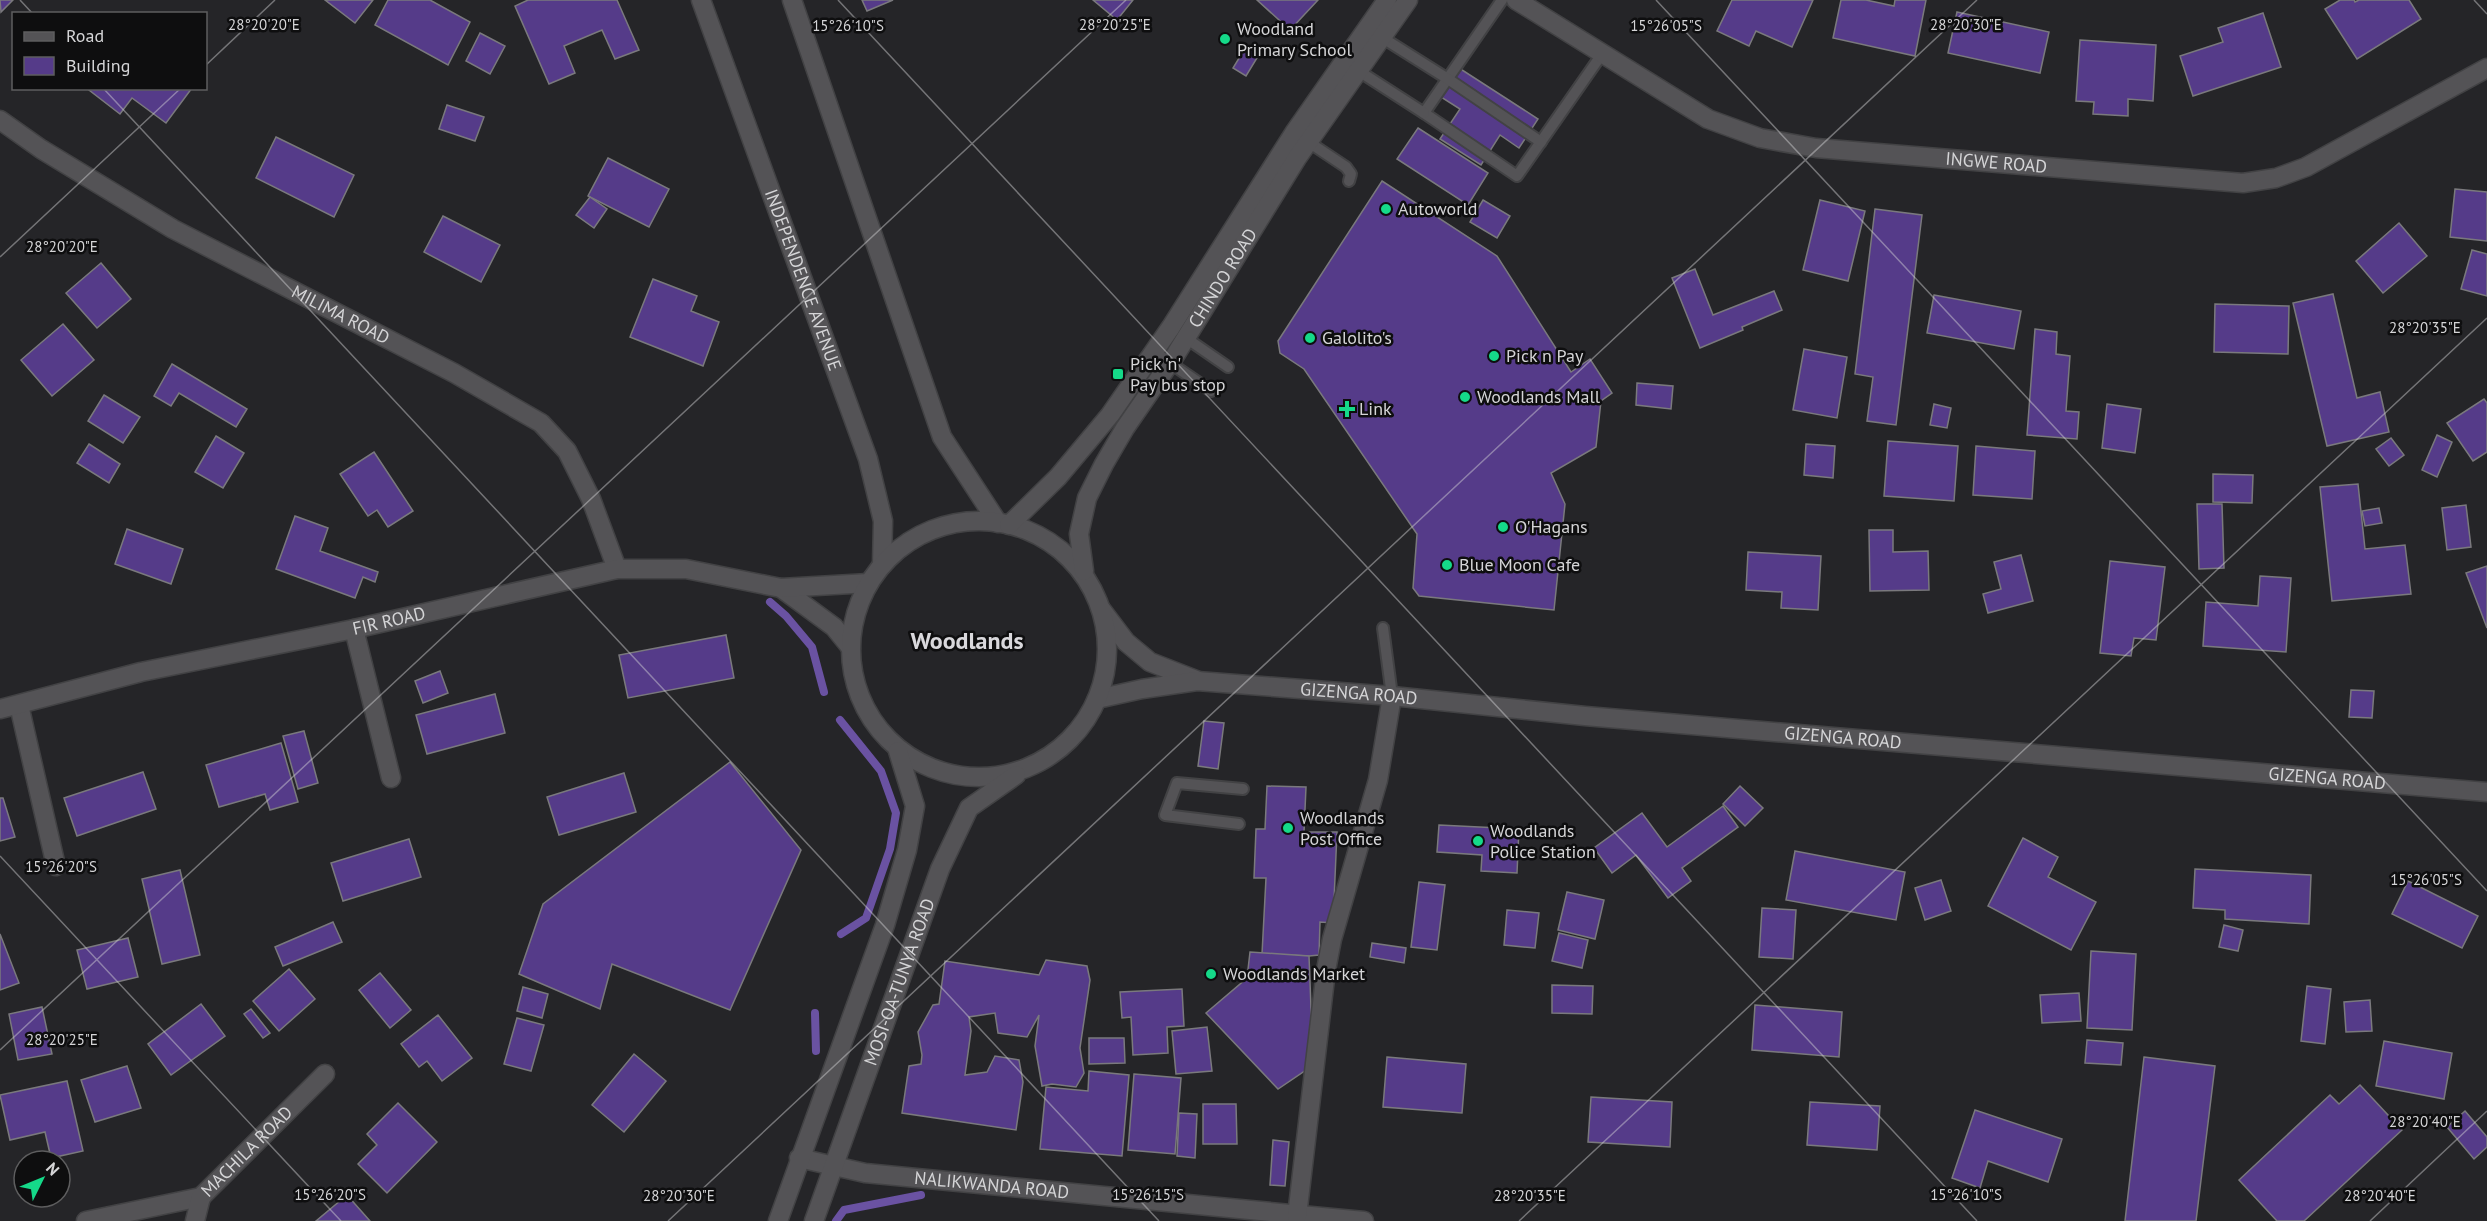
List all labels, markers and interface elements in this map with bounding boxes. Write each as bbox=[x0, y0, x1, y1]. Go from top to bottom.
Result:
legend bbox=[12, 12, 207, 90]
text: 28°20'20"E bbox=[228, 15, 300, 34]
text: 28°20'25"E bbox=[1079, 15, 1151, 34]
text: 28°20'30"E bbox=[1930, 15, 2002, 34]
text: 15°26'10"S bbox=[812, 16, 884, 35]
text: 15°26'05"S bbox=[1630, 16, 1702, 35]
place label: Woodland Primary School bbox=[1237, 17, 1352, 61]
text: Road bbox=[66, 24, 104, 47]
marker: Woodland Primary School bbox=[1218, 32, 1232, 46]
text: Building bbox=[66, 54, 130, 77]
street label: INGWE ROAD bbox=[1945, 147, 2048, 178]
street label: INDEPENDENCE AVENUE bbox=[760, 186, 847, 374]
place label: Autoworld bbox=[1398, 197, 1477, 220]
marker: Autoworld bbox=[1379, 202, 1393, 216]
street label: CHINDO ROAD bbox=[1183, 224, 1262, 332]
text: 28°20'20"E bbox=[26, 237, 98, 256]
street label: MILIMA ROAD bbox=[288, 280, 394, 349]
text: 28°20'35"E bbox=[2389, 318, 2461, 337]
place label: Galolito's bbox=[1322, 326, 1392, 349]
marker: Galolito's bbox=[1303, 331, 1317, 345]
place label: Pick n Pay bbox=[1506, 344, 1584, 367]
marker: Pick n Pay bbox=[1487, 349, 1501, 363]
place label: Pick 'n' Pay bus stop bbox=[1130, 352, 1226, 396]
marker: Pick 'n' Pay bus stop bbox=[1111, 367, 1125, 381]
place label: Woodlands Mall bbox=[1477, 385, 1601, 408]
marker: Woodlands Mall bbox=[1458, 390, 1472, 404]
place label: Link bbox=[1359, 397, 1392, 420]
marker: Link bbox=[1340, 402, 1354, 416]
place label: O'Hagans bbox=[1515, 515, 1588, 538]
marker: O'Hagans bbox=[1496, 520, 1510, 534]
place label: Blue Moon Cafe bbox=[1459, 553, 1580, 576]
marker: Blue Moon Cafe bbox=[1440, 558, 1454, 572]
street label: FIR ROAD bbox=[350, 601, 428, 640]
district label: Woodlands bbox=[910, 625, 1024, 656]
street label: GIZENGA ROAD bbox=[1299, 677, 1419, 710]
street label: GIZENGA ROAD bbox=[1783, 721, 1902, 754]
street label: GIZENGA ROAD bbox=[2268, 762, 2387, 794]
place label: Woodlands Post Office bbox=[1300, 806, 1384, 850]
place label: Woodlands Police Station bbox=[1490, 819, 1596, 863]
marker: Woodlands Post Office bbox=[1281, 821, 1295, 835]
marker: Woodlands Police Station bbox=[1471, 834, 1485, 848]
text: 15°26'20"S bbox=[25, 857, 97, 876]
text: 15°26'05"S bbox=[2390, 870, 2462, 889]
street label: MOSI-OA-TUNYA ROAD bbox=[859, 895, 940, 1068]
place label: Woodlands Market bbox=[1223, 962, 1365, 985]
marker: Woodlands Market bbox=[1204, 967, 1218, 981]
text: 28°20'25"E bbox=[26, 1030, 98, 1049]
street label: MACHILA ROAD bbox=[196, 1101, 297, 1202]
text: 28°20'40"E bbox=[2389, 1112, 2461, 1131]
north arrow bbox=[12, 1149, 72, 1209]
text: N bbox=[42, 1158, 64, 1179]
street label: NALIKWANDA ROAD bbox=[913, 1166, 1070, 1204]
text: 15°26'20"S bbox=[294, 1185, 366, 1204]
text: 15°26'15"S bbox=[1112, 1185, 1184, 1204]
text: 15°26'10"S bbox=[1930, 1185, 2002, 1204]
text: 28°20'30"E bbox=[643, 1186, 715, 1205]
text: 28°20'35"E bbox=[1494, 1186, 1566, 1205]
text: 28°20'40"E bbox=[2344, 1186, 2416, 1205]

